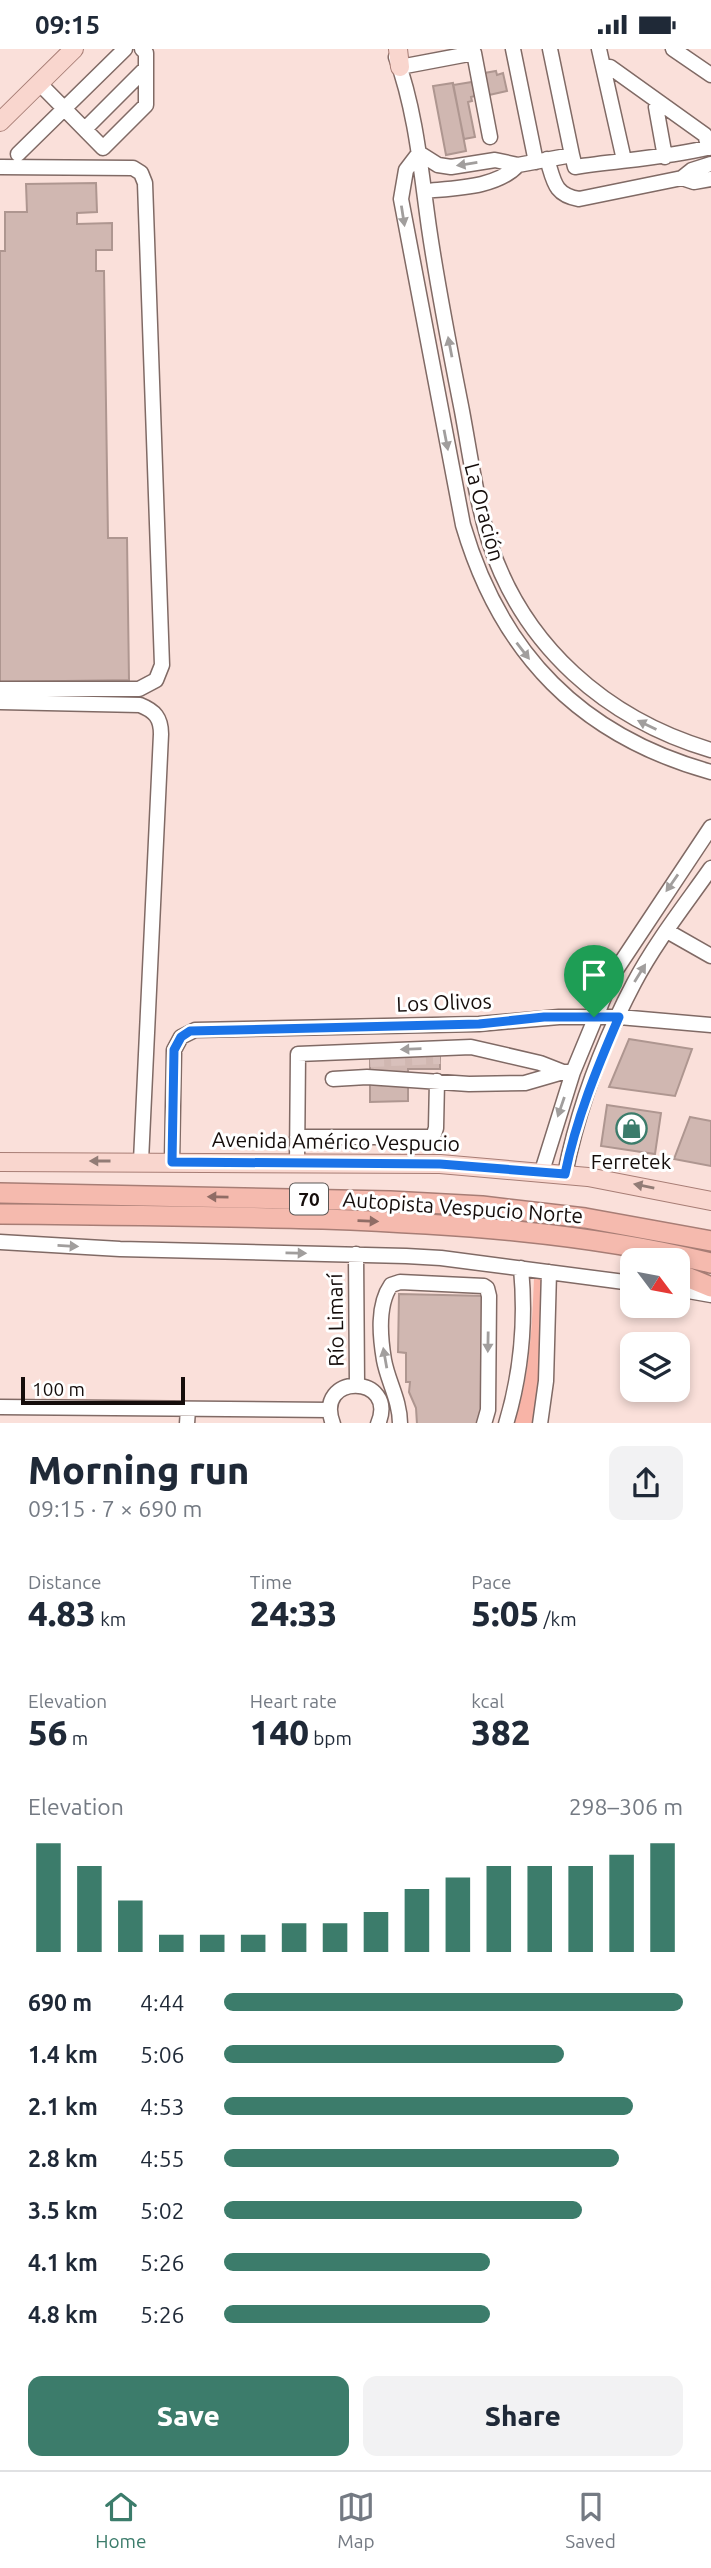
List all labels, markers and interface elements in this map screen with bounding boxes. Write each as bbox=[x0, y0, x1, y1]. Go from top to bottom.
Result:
text: 09:15 bbox=[35, 10, 100, 39]
one-way arrow bbox=[456, 159, 478, 170]
one-way arrow bbox=[398, 205, 409, 227]
one-way arrow bbox=[444, 336, 455, 358]
one-way arrow bbox=[440, 429, 451, 451]
street label: La Oración bbox=[460, 460, 510, 564]
one-way arrow bbox=[515, 642, 529, 660]
one-way arrow bbox=[637, 720, 657, 732]
one-way arrow bbox=[665, 874, 679, 892]
pin bbox=[564, 945, 624, 1017]
icon: arrive bbox=[575, 956, 613, 994]
one-way arrow bbox=[634, 963, 647, 983]
street label: Los Olivos bbox=[396, 988, 492, 1016]
one-way arrow bbox=[400, 1044, 422, 1055]
one-way arrow bbox=[555, 1097, 566, 1118]
shop icon: Ferretek bbox=[614, 1112, 648, 1146]
street label: Avenida Américo Vespucio bbox=[212, 1127, 460, 1155]
place label: Ferretek bbox=[591, 1149, 672, 1173]
one-way arrow bbox=[89, 1155, 111, 1167]
one-way arrow bbox=[633, 1181, 655, 1192]
road number: 70 bbox=[290, 1183, 328, 1215]
street label: Autopista Vespucio Norte bbox=[342, 1187, 584, 1227]
one-way arrow bbox=[207, 1191, 229, 1203]
one-way arrow bbox=[357, 1215, 379, 1227]
one-way arrow bbox=[57, 1241, 79, 1252]
one-way arrow bbox=[285, 1247, 307, 1258]
north arrow bbox=[620, 1248, 690, 1318]
map controls bbox=[620, 1248, 690, 1402]
street label: Río Limarí bbox=[322, 1272, 348, 1367]
one-way arrow bbox=[483, 1332, 494, 1354]
button: layers bbox=[620, 1332, 690, 1402]
one-way arrow bbox=[379, 1347, 390, 1369]
scale bar bbox=[21, 1374, 186, 1406]
text: 100 m bbox=[32, 1378, 85, 1400]
button: share bbox=[609, 1446, 683, 1520]
text: Morning run bbox=[28, 1449, 249, 1491]
text: 09:15 · 7 × 690 m bbox=[28, 1496, 202, 1521]
text: Distance bbox=[28, 1571, 102, 1593]
text: Time bbox=[250, 1571, 292, 1593]
text: Pace bbox=[471, 1571, 512, 1593]
text: 4.83 bbox=[28, 1593, 96, 1633]
text: 24:33 bbox=[250, 1593, 337, 1633]
text: 5:05 bbox=[471, 1593, 539, 1633]
text: km bbox=[96, 1608, 126, 1630]
text: /km bbox=[539, 1608, 577, 1630]
text: Elevation bbox=[28, 1690, 107, 1712]
text: Heart rate bbox=[250, 1690, 337, 1712]
text: kcal bbox=[471, 1690, 504, 1712]
text: 56 bbox=[28, 1712, 67, 1752]
text: 140 bbox=[250, 1712, 309, 1752]
text: 382 bbox=[471, 1712, 531, 1752]
text: m bbox=[67, 1727, 88, 1749]
text: bpm bbox=[309, 1727, 352, 1749]
text: Elevation bbox=[28, 1794, 124, 1819]
text: 298–306 m bbox=[569, 1794, 683, 1819]
text: 690 m bbox=[28, 1990, 92, 2015]
text: 4:44 bbox=[140, 1990, 185, 2015]
text: 1.4 km bbox=[28, 2042, 98, 2067]
text: 5:06 bbox=[140, 2042, 185, 2067]
text: 2.1 km bbox=[28, 2094, 98, 2119]
text: 4:53 bbox=[140, 2094, 185, 2119]
text: 2.8 km bbox=[28, 2146, 98, 2171]
text: 4:55 bbox=[140, 2146, 185, 2171]
text: 3.5 km bbox=[28, 2198, 98, 2223]
text: 5:02 bbox=[140, 2198, 185, 2223]
text: 4.1 km bbox=[28, 2250, 98, 2275]
text: 5:26 bbox=[140, 2250, 185, 2275]
text: 4.8 km bbox=[28, 2302, 98, 2327]
text: 5:26 bbox=[140, 2302, 185, 2327]
button: Save bbox=[28, 2376, 349, 2456]
button: Share bbox=[363, 2376, 683, 2456]
tab: Home bbox=[95, 2488, 146, 2552]
tab: Map bbox=[337, 2488, 375, 2552]
tab: Saved bbox=[565, 2488, 616, 2552]

